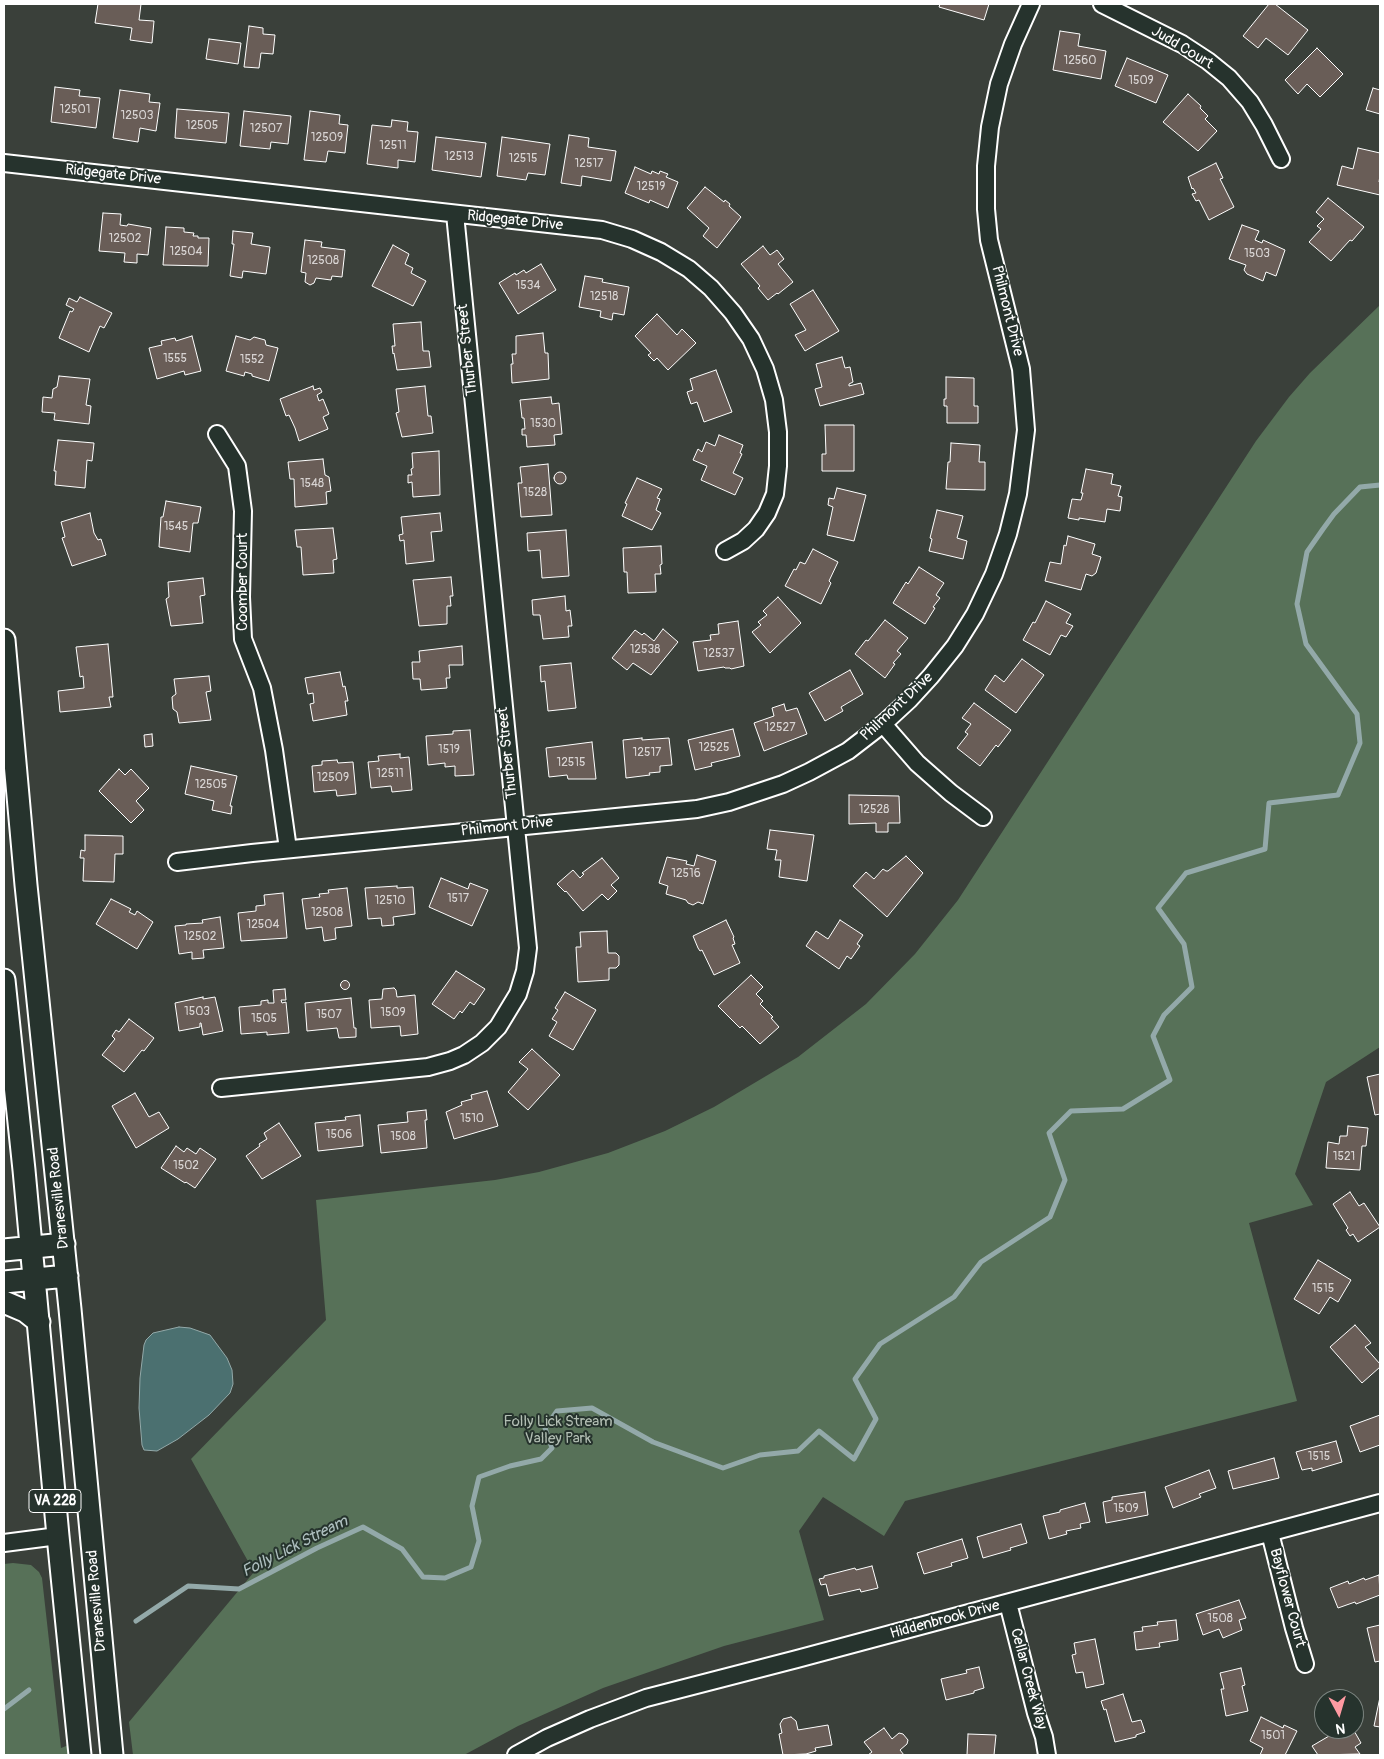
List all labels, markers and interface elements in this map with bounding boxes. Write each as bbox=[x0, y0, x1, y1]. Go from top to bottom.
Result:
street label: Judd Court bbox=[1148, 23, 1216, 73]
house number: 12560 bbox=[1063, 54, 1097, 68]
house number: 1509 bbox=[1128, 74, 1154, 88]
house number: 12501 bbox=[60, 103, 90, 117]
house number: 12503 bbox=[121, 109, 153, 123]
house number: 12505 bbox=[186, 119, 218, 133]
house number: 12507 bbox=[250, 122, 282, 136]
house number: 12509 bbox=[311, 131, 343, 145]
house number: 12511 bbox=[379, 139, 407, 153]
house number: 12513 bbox=[444, 150, 474, 164]
house number: 12515 bbox=[508, 152, 538, 166]
house number: 12517 bbox=[575, 157, 603, 171]
street label: Ridgegate Drive bbox=[64, 161, 162, 189]
house number: 12519 bbox=[637, 180, 665, 194]
street label: Ridgegate Drive bbox=[466, 207, 564, 235]
house number: 12502 bbox=[109, 232, 141, 246]
house number: 12504 bbox=[169, 245, 203, 259]
house number: 1503 bbox=[1244, 247, 1270, 261]
house number: 12508 bbox=[307, 254, 339, 268]
street label: Philmont Drive bbox=[987, 264, 1027, 358]
house number: 1534 bbox=[516, 279, 540, 293]
house number: 12518 bbox=[590, 290, 618, 304]
street label: Thurber Street bbox=[454, 303, 482, 397]
house number: 1555 bbox=[163, 352, 187, 366]
house number: 1552 bbox=[240, 353, 264, 367]
house number: 1530 bbox=[530, 417, 556, 431]
house number: 1548 bbox=[300, 477, 324, 491]
house number: 1528 bbox=[523, 486, 547, 500]
house number: 1545 bbox=[164, 520, 188, 534]
street label: Coomber Court bbox=[234, 533, 252, 631]
house number: 12538 bbox=[630, 643, 660, 657]
house number: 12537 bbox=[704, 647, 734, 661]
street label: Philmont Drive bbox=[857, 669, 937, 745]
street label: Thurber Street bbox=[494, 706, 522, 800]
house number: 12527 bbox=[765, 721, 795, 735]
house number: 12525 bbox=[698, 741, 730, 755]
house number: 1519 bbox=[438, 743, 460, 757]
house number: 12517 bbox=[633, 746, 661, 760]
house number: 12515 bbox=[556, 756, 586, 770]
house number: 12511 bbox=[376, 767, 404, 781]
house number: 12509 bbox=[317, 771, 349, 785]
house number: 12505 bbox=[195, 778, 227, 792]
house number: 12528 bbox=[859, 803, 889, 817]
street label: Philmont Drive bbox=[460, 813, 554, 841]
house number: 12516 bbox=[671, 867, 701, 881]
house number: 1517 bbox=[447, 892, 469, 906]
house number: 12510 bbox=[375, 894, 405, 908]
house number: 12508 bbox=[311, 906, 343, 920]
house number: 12504 bbox=[246, 918, 280, 932]
house number: 12502 bbox=[184, 930, 216, 944]
house number: 1503 bbox=[184, 1005, 210, 1019]
house number: 1509 bbox=[380, 1006, 406, 1020]
house number: 1507 bbox=[316, 1008, 342, 1022]
house number: 1505 bbox=[251, 1012, 277, 1026]
house number: 1510 bbox=[460, 1112, 484, 1126]
house number: 1506 bbox=[326, 1128, 352, 1142]
house number: 1508 bbox=[390, 1130, 416, 1144]
street label: Dranesville Road bbox=[45, 1146, 73, 1250]
house number: 1521 bbox=[1333, 1150, 1355, 1164]
house number: 1502 bbox=[173, 1159, 199, 1173]
house number: 1515 bbox=[1312, 1282, 1334, 1296]
park label: Folly Lick Stream Valley Park bbox=[504, 1413, 612, 1448]
house number: 1515 bbox=[1308, 1450, 1330, 1464]
road number: VA 228 bbox=[29, 1490, 81, 1512]
house number: 1509 bbox=[1113, 1502, 1139, 1516]
water label: Folly Lick Stream bbox=[239, 1512, 351, 1582]
street label: Bayflower Court bbox=[1265, 1546, 1309, 1650]
street label: Dranesville Road bbox=[84, 1549, 110, 1653]
street label: Hiddenbrook Drive bbox=[888, 1597, 1002, 1643]
house number: 1508 bbox=[1207, 1612, 1233, 1626]
street label: Cellar Creek Way bbox=[1006, 1626, 1050, 1732]
north arrow bbox=[1314, 1689, 1364, 1739]
text: N bbox=[1335, 1719, 1346, 1737]
house number: 1501 bbox=[1261, 1729, 1285, 1743]

